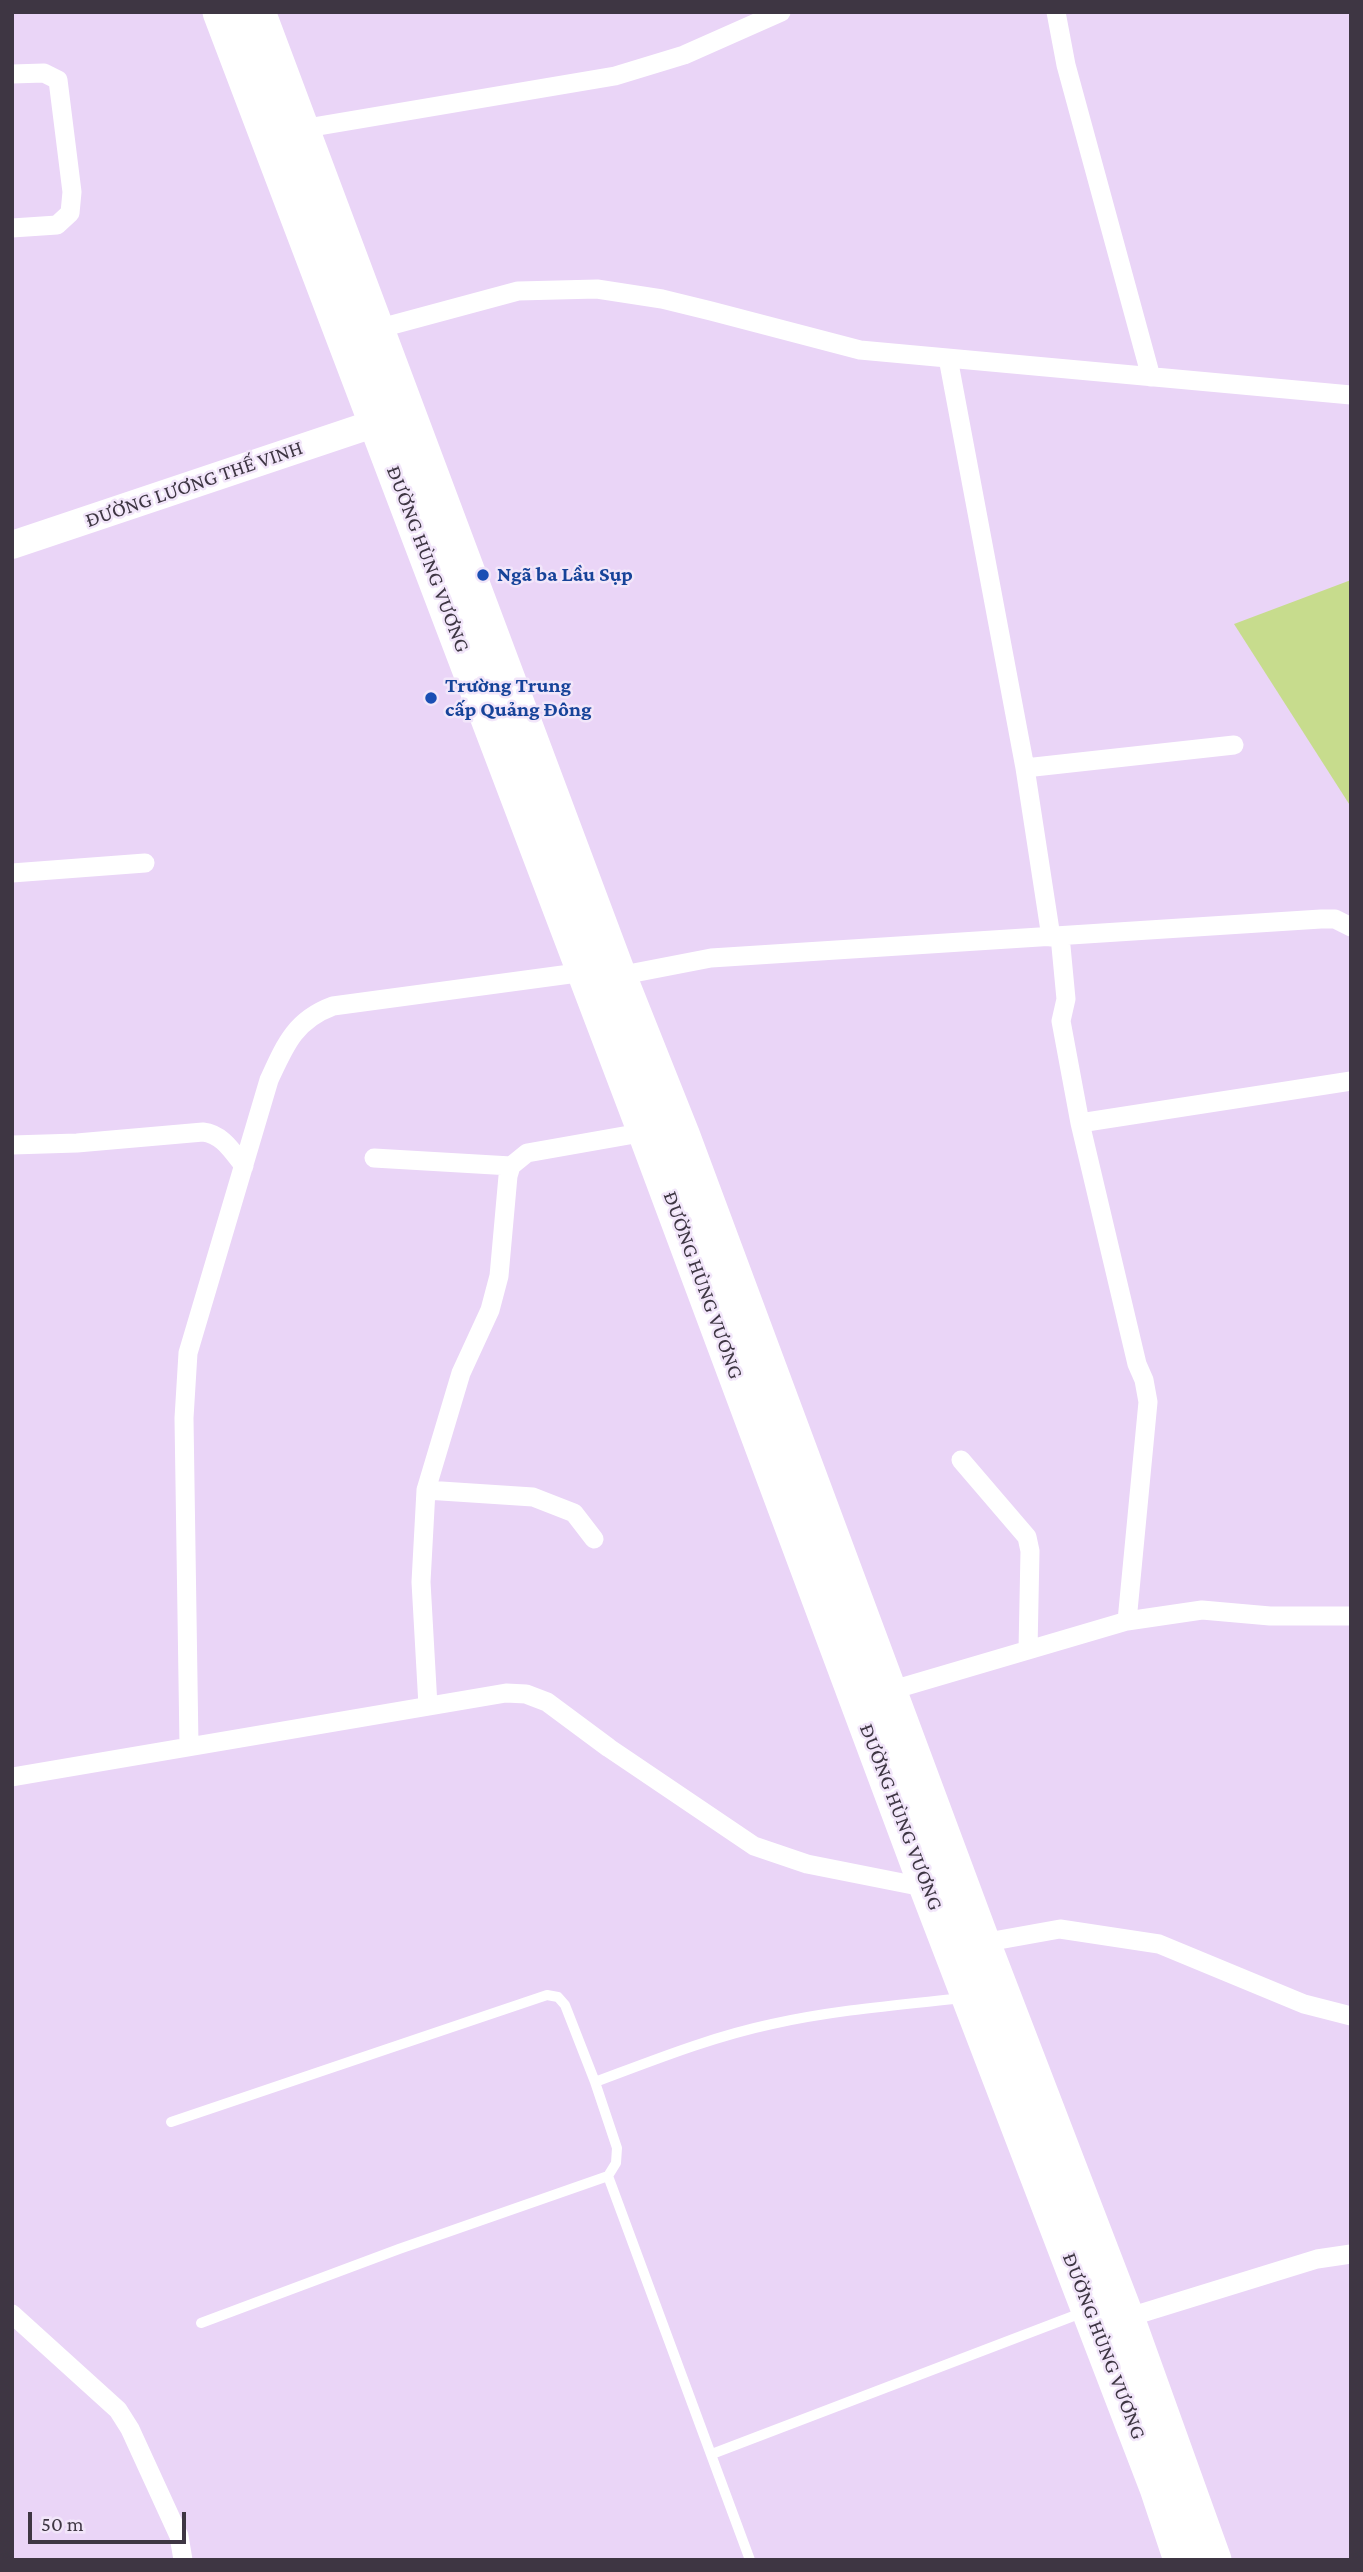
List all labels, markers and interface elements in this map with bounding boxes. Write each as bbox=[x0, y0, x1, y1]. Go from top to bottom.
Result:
street label: ĐƯỜNG LƯƠNG THẾ VINH bbox=[82, 435, 306, 533]
street label: ĐƯỜNG HÙNG VƯƠNG bbox=[381, 462, 475, 656]
place label: Ngã ba Lầu Sụp bbox=[497, 562, 633, 588]
marker: Ngã ba Lầu Sụp bbox=[475, 567, 491, 583]
place label: Trường Trung cấp Quảng Đông bbox=[445, 673, 592, 723]
marker: Trường Trung cấp Quảng Đông bbox=[423, 690, 439, 706]
street label: ĐƯỜNG HÙNG VƯƠNG bbox=[657, 1188, 749, 1382]
street label: ĐƯỜNG HÙNG VƯƠNG bbox=[854, 1720, 948, 1914]
street label: ĐƯỜNG HÙNG VƯƠNG bbox=[1057, 2249, 1151, 2443]
scale bar bbox=[32, 2498, 189, 2542]
text: 50 m bbox=[41, 2512, 84, 2536]

